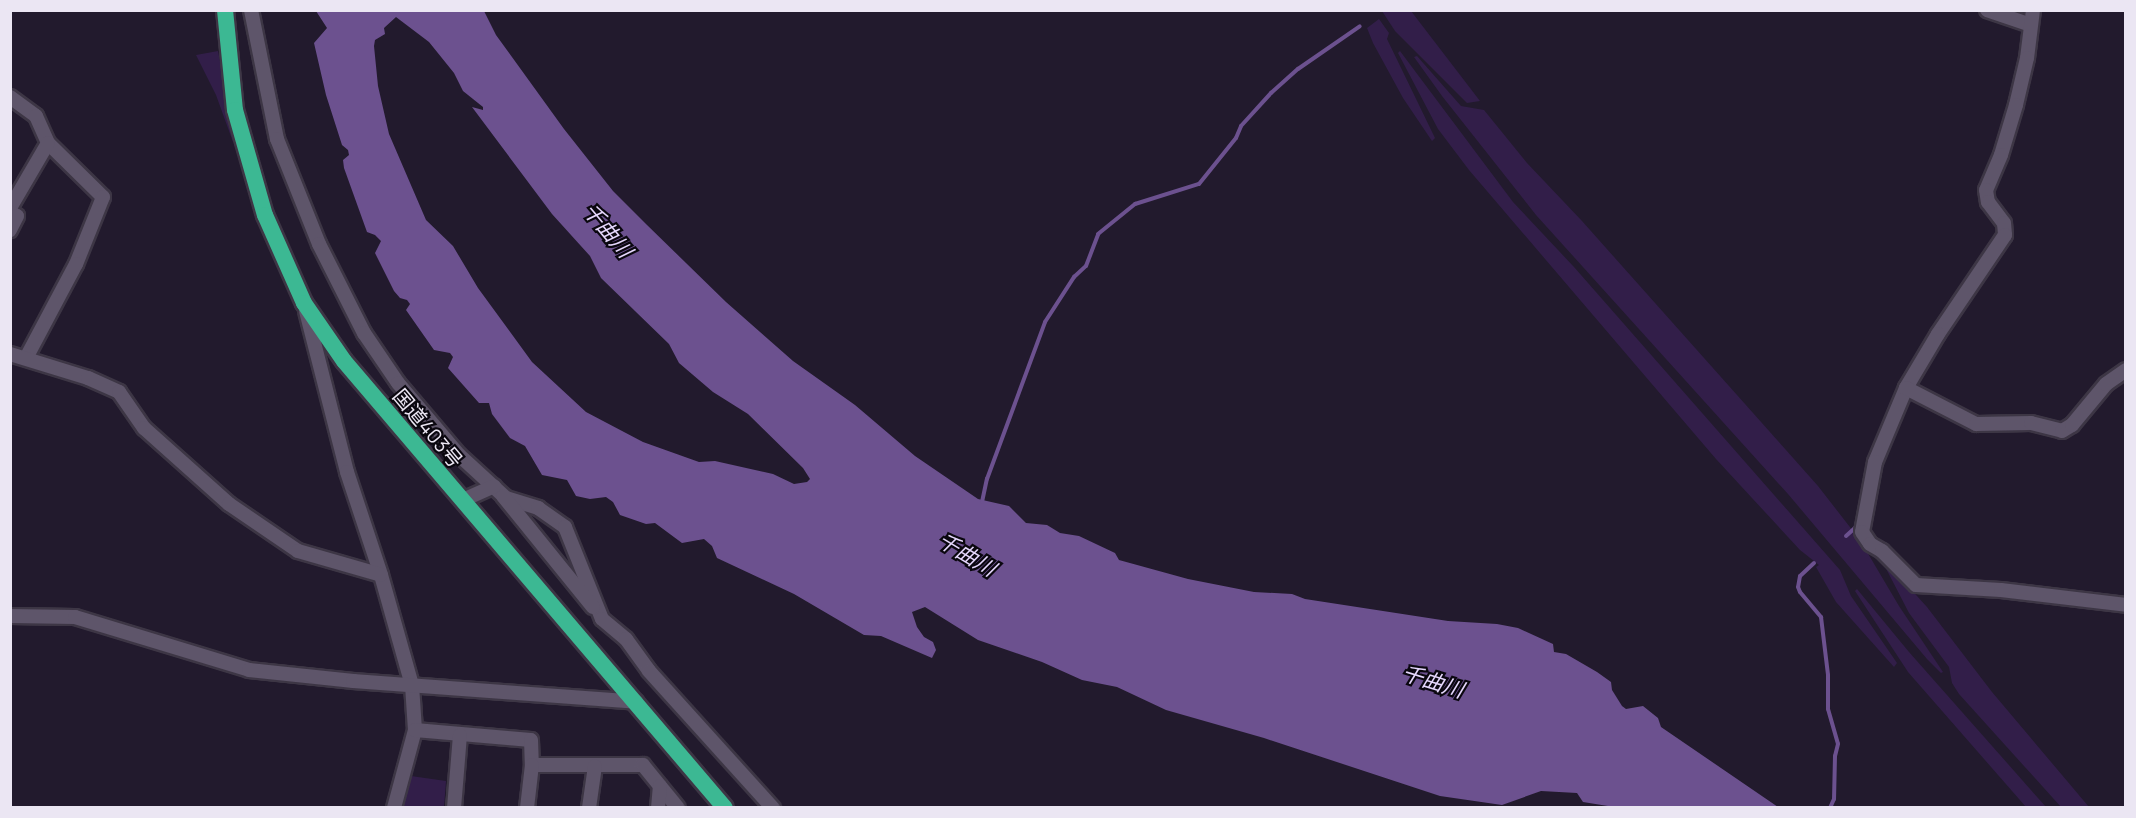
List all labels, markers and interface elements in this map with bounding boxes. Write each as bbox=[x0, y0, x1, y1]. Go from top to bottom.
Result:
water label: 千曲川 bbox=[578, 198, 638, 262]
street label: 国道403号 bbox=[388, 384, 468, 472]
water label: 千曲川 bbox=[934, 527, 1000, 581]
water label: 千曲川 bbox=[1399, 660, 1467, 702]

